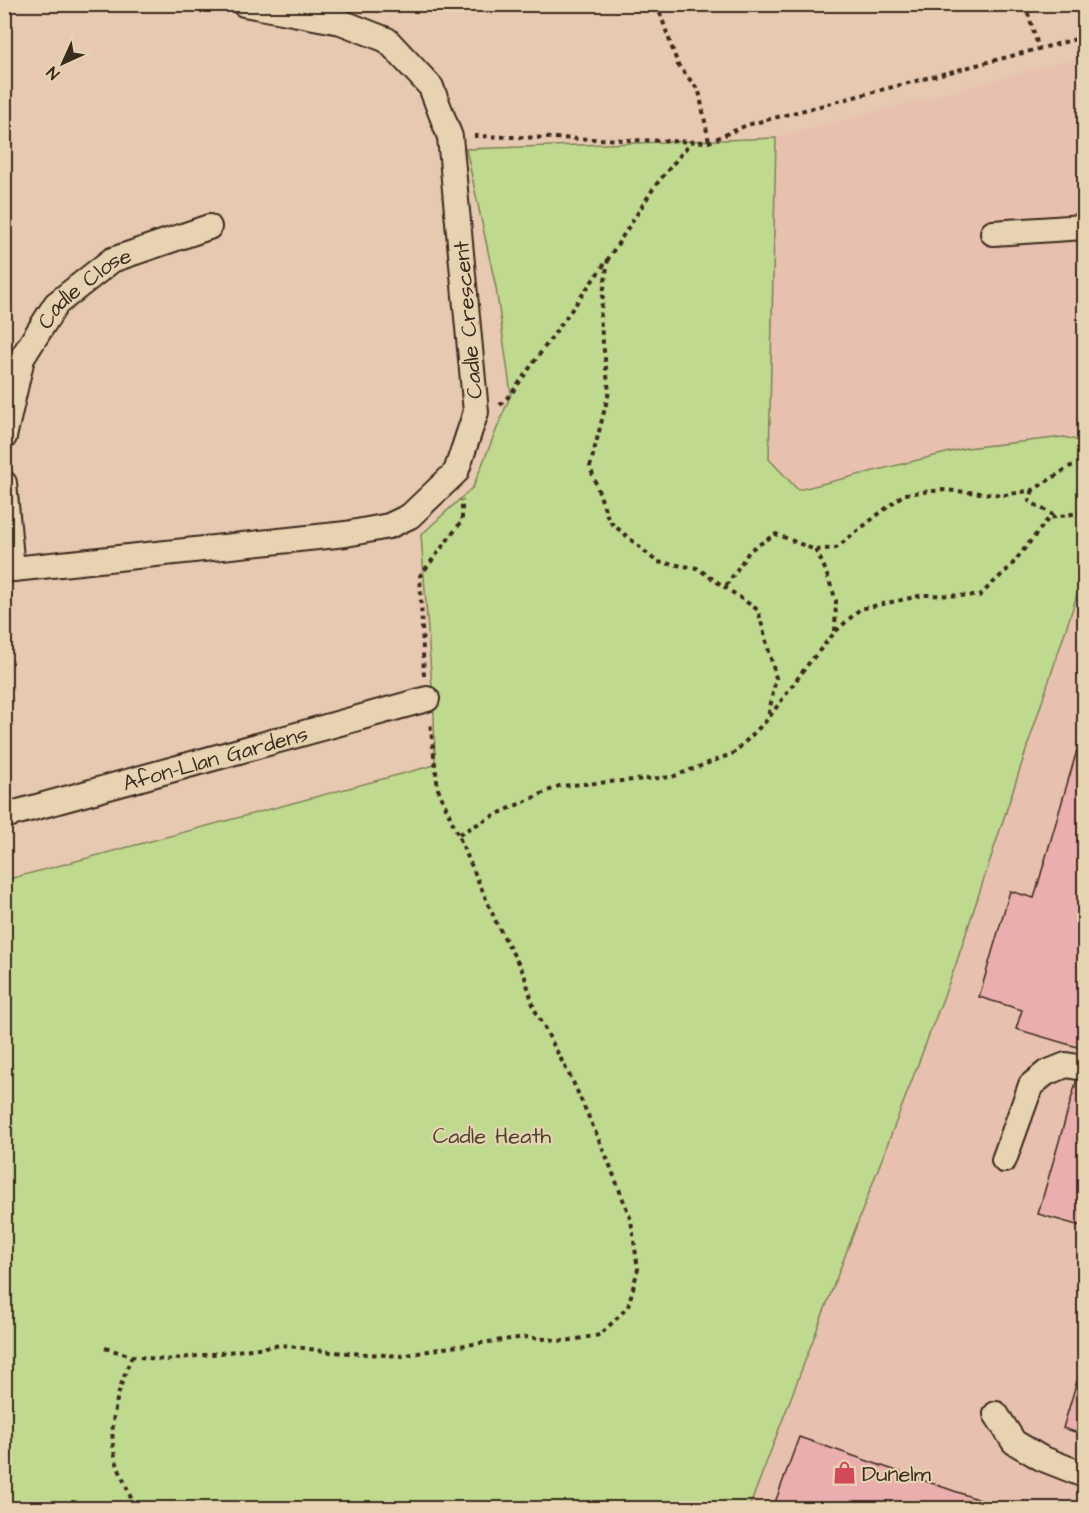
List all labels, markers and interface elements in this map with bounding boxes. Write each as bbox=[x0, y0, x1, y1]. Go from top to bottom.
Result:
north arrow bbox=[33, 33, 93, 93]
text: N bbox=[42, 62, 64, 84]
street label: Cadle Crescent bbox=[446, 239, 491, 400]
street label: Cadle Close bbox=[30, 241, 136, 335]
street label: Afon-Llan Gardens bbox=[119, 719, 312, 799]
park label: Cadle Heath bbox=[433, 1121, 551, 1152]
place label: Dunelm bbox=[862, 1459, 931, 1490]
shop icon: Dunelm bbox=[831, 1460, 857, 1486]

